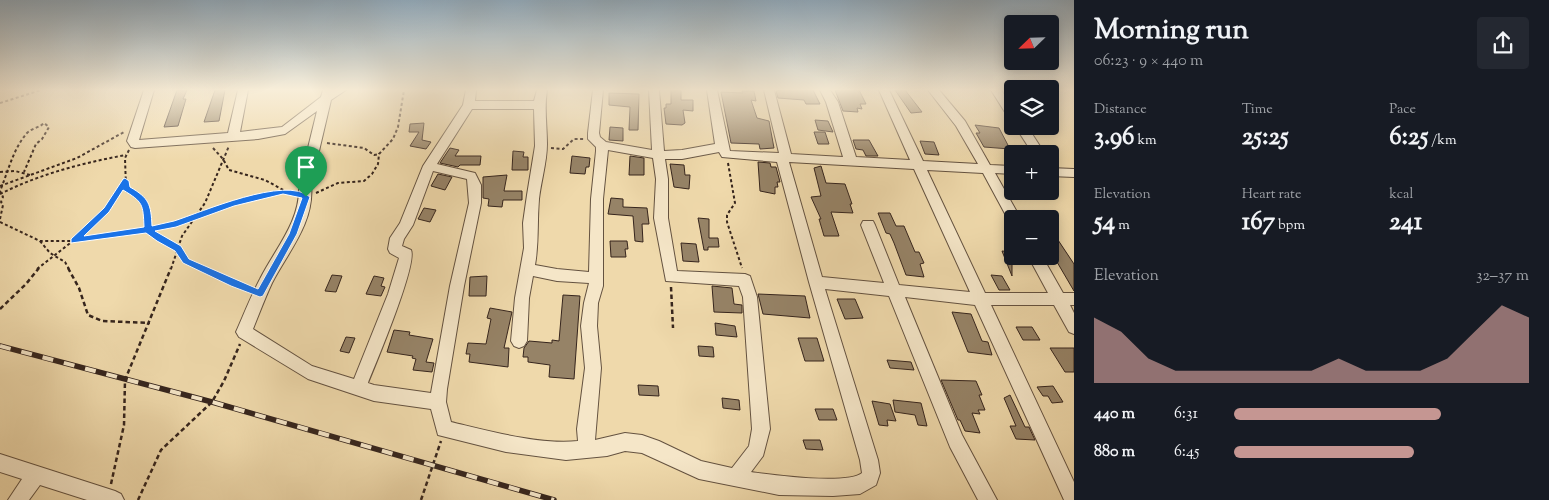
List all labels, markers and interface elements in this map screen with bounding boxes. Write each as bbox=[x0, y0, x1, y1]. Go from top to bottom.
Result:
text: Morning run bbox=[1094, 11, 1249, 51]
north arrow bbox=[1004, 15, 1059, 70]
map controls bbox=[1004, 15, 1059, 265]
button: share bbox=[1477, 17, 1529, 69]
text: 06:23 · 9 × 440 m bbox=[1094, 50, 1203, 73]
button: layers bbox=[1004, 80, 1059, 135]
text: Distance bbox=[1094, 100, 1147, 120]
text: Time bbox=[1242, 100, 1273, 120]
text: Pace bbox=[1389, 100, 1416, 120]
text: 3.96 bbox=[1094, 120, 1134, 156]
text: 25:25 bbox=[1242, 120, 1289, 156]
text: 6:25 bbox=[1389, 120, 1428, 156]
text: km bbox=[1134, 131, 1157, 151]
text: /km bbox=[1428, 131, 1457, 151]
button: + bbox=[1004, 145, 1059, 200]
pin bbox=[285, 146, 327, 197]
icon: arrive bbox=[292, 153, 320, 181]
text: Elevation bbox=[1094, 185, 1151, 205]
text: Heart rate bbox=[1242, 185, 1301, 205]
text: kcal bbox=[1389, 185, 1413, 205]
text: 54 bbox=[1094, 205, 1115, 241]
text: 167 bbox=[1242, 205, 1275, 241]
text: 241 bbox=[1389, 205, 1422, 241]
button: − bbox=[1004, 210, 1059, 265]
text: m bbox=[1115, 216, 1130, 236]
text: bpm bbox=[1275, 216, 1305, 236]
text: Elevation bbox=[1094, 265, 1159, 288]
text: 32–37 m bbox=[1476, 265, 1529, 288]
text: 440 m bbox=[1094, 403, 1135, 426]
text: 6:31 bbox=[1174, 403, 1198, 426]
text: 880 m bbox=[1094, 441, 1135, 464]
text: 6:45 bbox=[1174, 441, 1200, 464]

